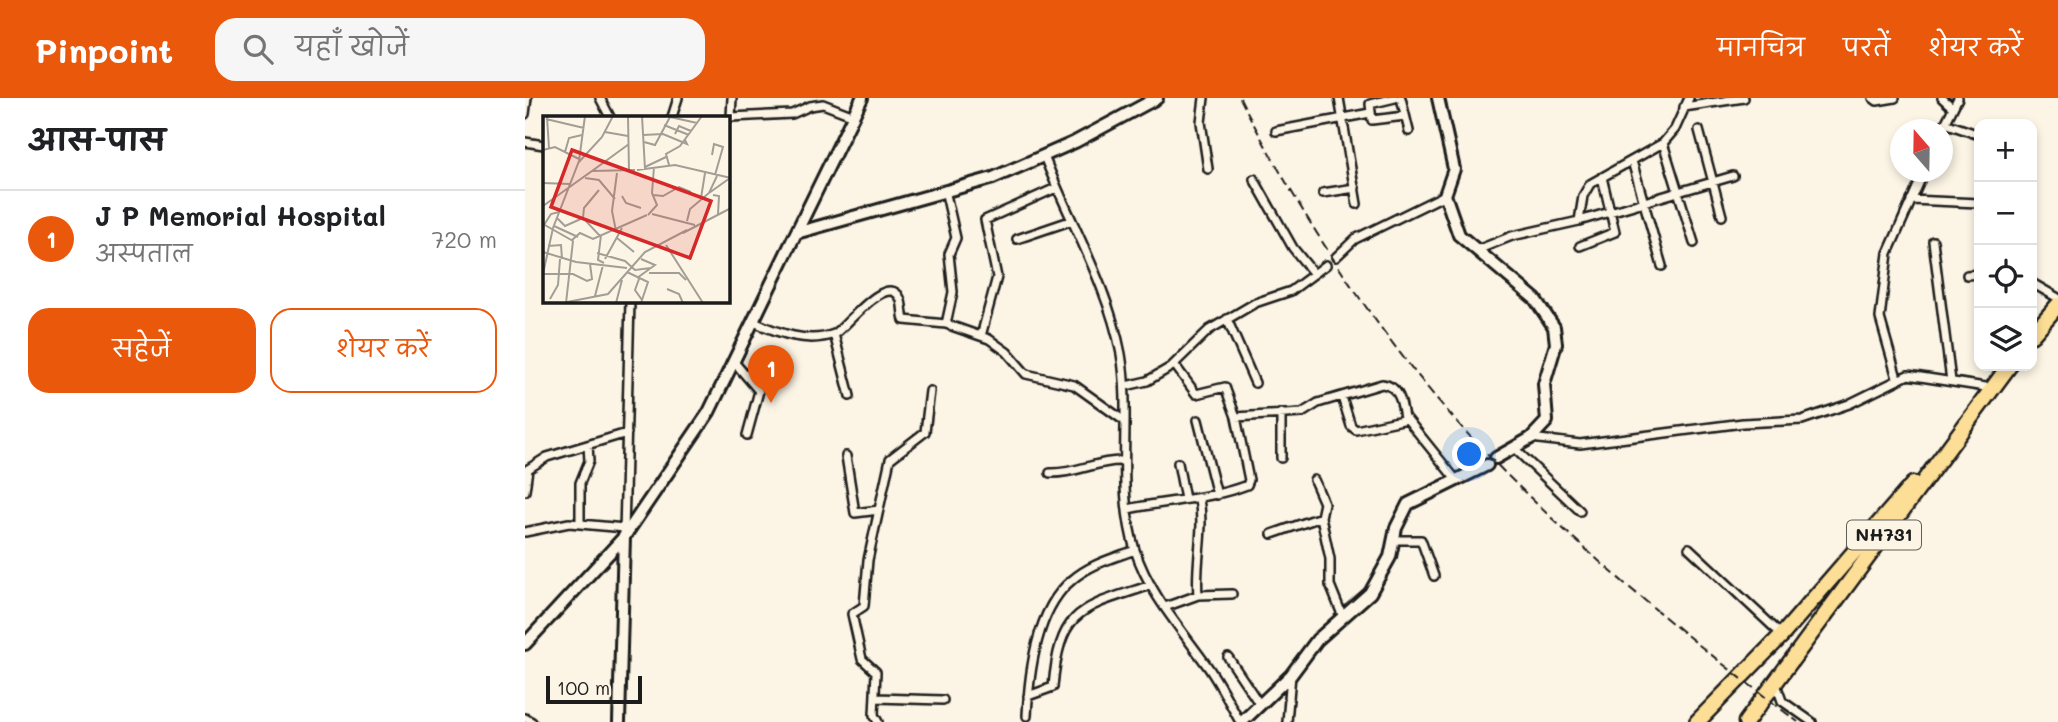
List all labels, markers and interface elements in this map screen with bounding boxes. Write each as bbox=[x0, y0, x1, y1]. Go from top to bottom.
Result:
search box bbox=[215, 18, 705, 81]
text: Pinpoint bbox=[35, 28, 173, 71]
text: यहाँ खोजें bbox=[295, 29, 409, 63]
icon: search bbox=[239, 30, 277, 68]
text: मानचित्र bbox=[1717, 31, 1805, 62]
text: परतें bbox=[1843, 31, 1890, 62]
text: शेयर करें bbox=[1928, 31, 2023, 62]
inset map bbox=[543, 116, 730, 303]
text: आस-पास bbox=[28, 119, 166, 159]
north arrow bbox=[1890, 119, 1953, 182]
map controls bbox=[1974, 119, 2037, 371]
button: + bbox=[1974, 119, 2037, 182]
button: − bbox=[1974, 182, 2037, 245]
text: J P Memorial Hospital bbox=[95, 199, 386, 233]
text: 1 bbox=[46, 224, 56, 254]
text: 720 m bbox=[432, 224, 497, 254]
text: अस्पताल bbox=[95, 238, 193, 268]
button: locate bbox=[1974, 245, 2037, 308]
button: सहेजें bbox=[28, 308, 256, 393]
button: शेयर करें bbox=[270, 308, 497, 393]
button: layers bbox=[1974, 308, 2037, 371]
pin: 1 bbox=[748, 345, 794, 403]
your location bbox=[1452, 437, 1486, 471]
road number: NH731 bbox=[1847, 520, 1921, 550]
scale bar bbox=[546, 673, 642, 705]
text: 100 m bbox=[557, 675, 610, 700]

